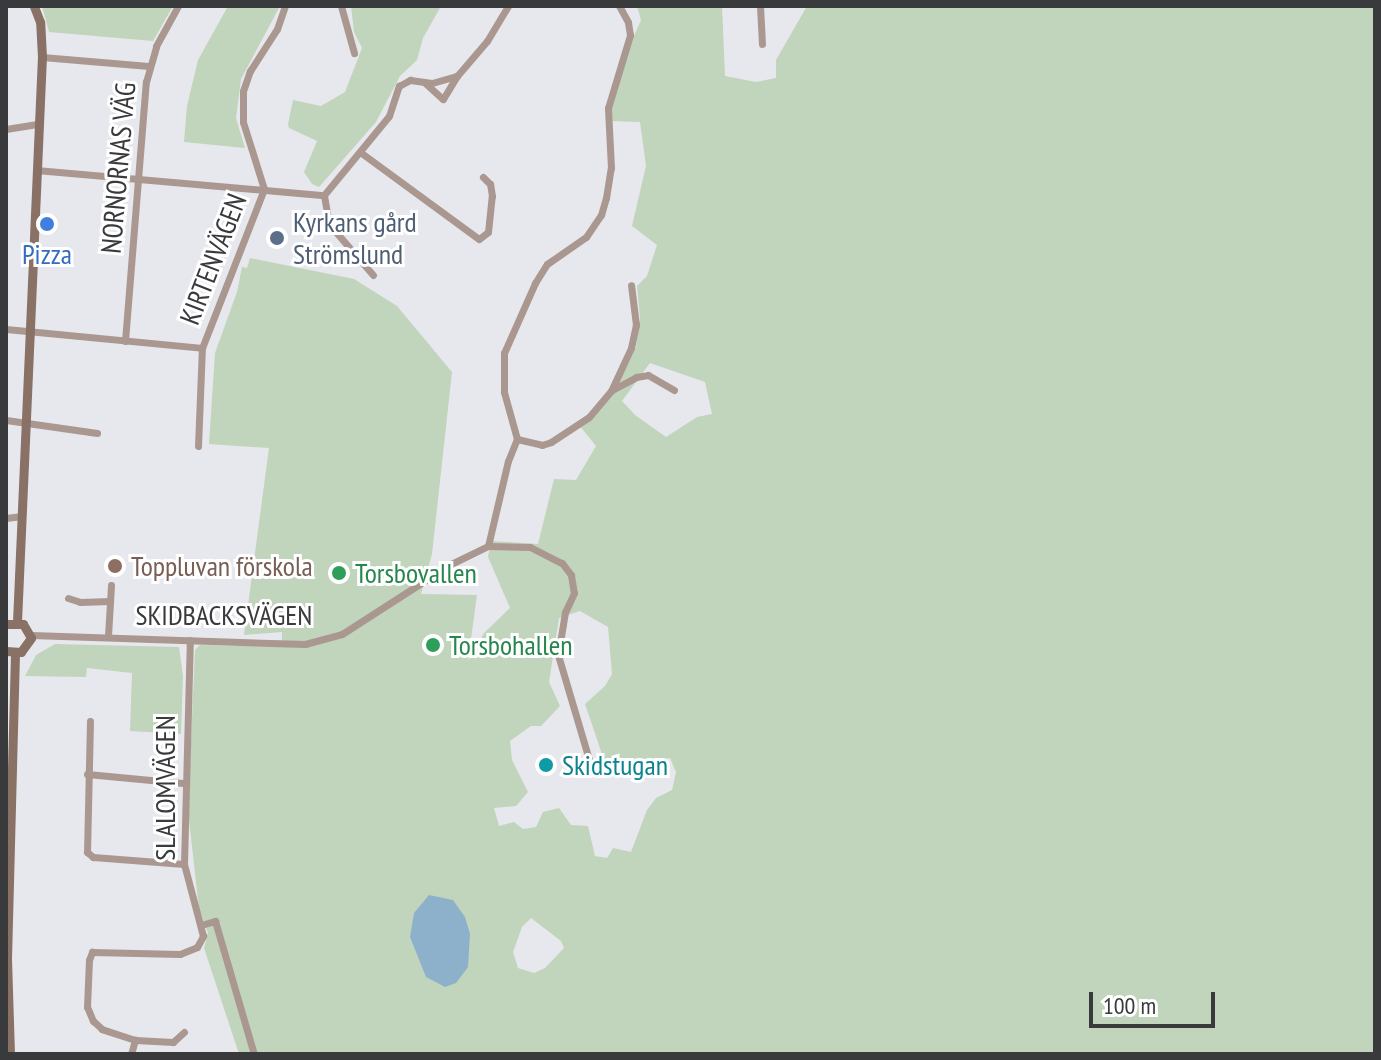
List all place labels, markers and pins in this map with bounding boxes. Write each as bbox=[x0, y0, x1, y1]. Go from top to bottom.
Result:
place label: Kyrkans gård Strömslund bbox=[293, 205, 417, 271]
marker: Pizza bbox=[38, 215, 56, 233]
marker: Kyrkans gård Strömslund bbox=[268, 229, 286, 247]
place label: Pizza bbox=[22, 237, 72, 271]
place label: Toppluvan förskola bbox=[131, 549, 313, 583]
place label: Torsbovallen bbox=[355, 556, 477, 590]
marker: Toppluvan förskola bbox=[106, 557, 124, 575]
marker: Torsbovallen bbox=[330, 564, 348, 582]
place label: Torsbohallen bbox=[449, 628, 573, 662]
marker: Torsbohallen bbox=[424, 636, 442, 654]
place label: Skidstugan bbox=[562, 748, 668, 782]
marker: Skidstugan bbox=[537, 756, 555, 774]

